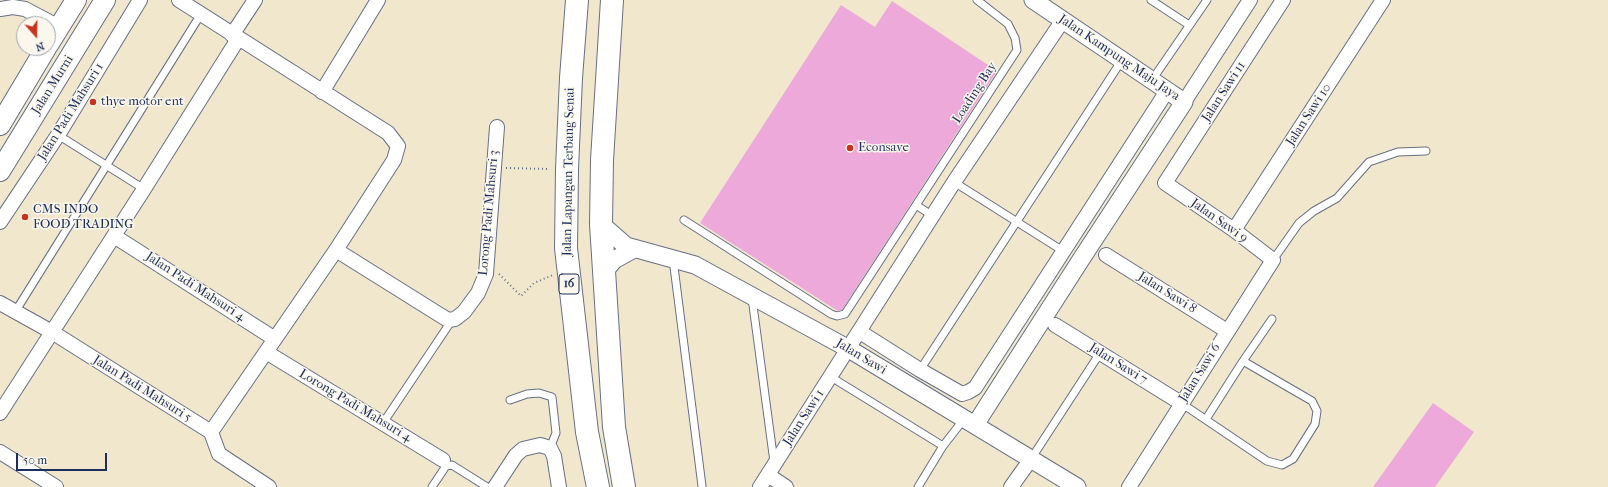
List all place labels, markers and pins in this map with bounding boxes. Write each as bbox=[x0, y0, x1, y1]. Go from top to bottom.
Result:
place label: thye motor ent bbox=[101, 94, 184, 110]
marker: thye motor ent bbox=[88, 97, 98, 107]
place label: Econsave bbox=[858, 140, 909, 156]
marker: Econsave bbox=[845, 143, 855, 153]
place label: CMS INDO FOOD TRADING bbox=[33, 202, 133, 233]
marker: CMS INDO FOOD TRADING bbox=[20, 212, 30, 222]

